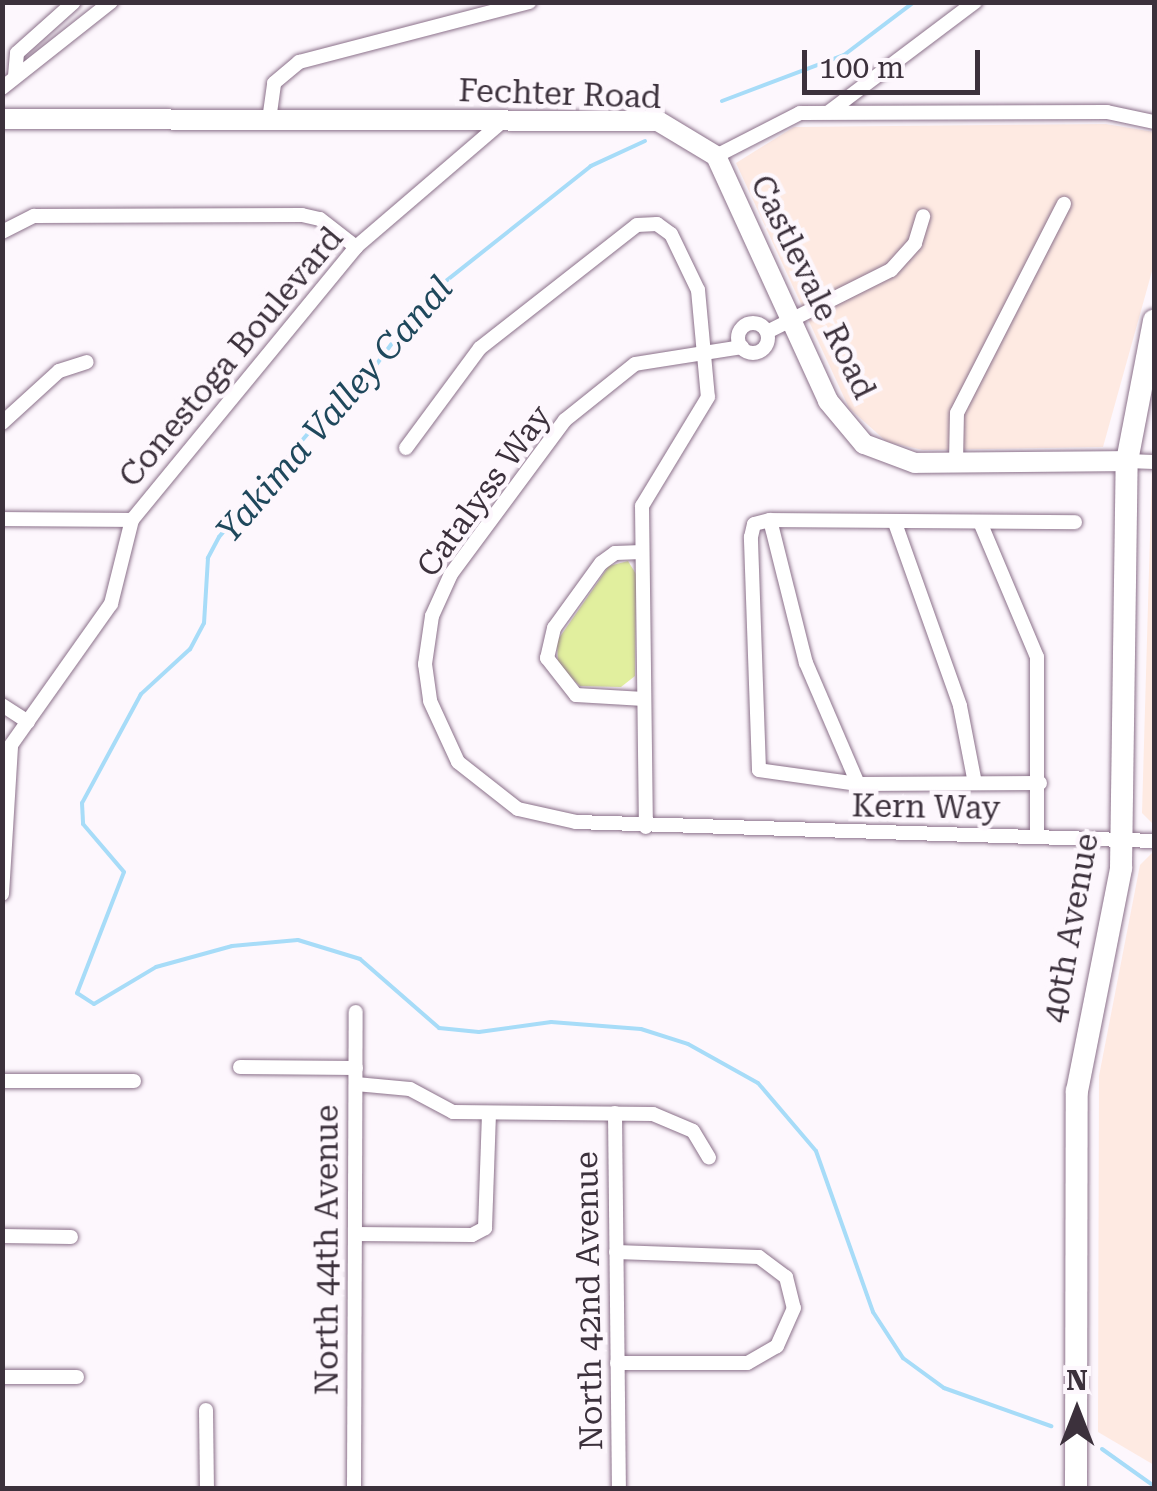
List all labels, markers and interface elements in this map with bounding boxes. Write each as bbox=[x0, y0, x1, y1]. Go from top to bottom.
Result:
scale bar bbox=[807, 30, 984, 92]
text: 100 m bbox=[819, 50, 904, 85]
street label: Fechter Road bbox=[458, 71, 662, 117]
street label: Castlevale Road bbox=[742, 169, 884, 405]
street label: Conestoga Boulevard bbox=[111, 219, 351, 495]
water label: Yakima Valley Canal bbox=[208, 268, 462, 552]
street label: Catalyss Way bbox=[409, 398, 559, 584]
street label: Kern Way bbox=[851, 787, 1001, 827]
street label: 40th Avenue bbox=[1035, 830, 1107, 1026]
street label: North 44th Avenue bbox=[308, 1105, 346, 1395]
street label: North 42nd Avenue bbox=[567, 1151, 611, 1451]
north arrow bbox=[1027, 1361, 1127, 1461]
text: N bbox=[1066, 1364, 1088, 1397]

